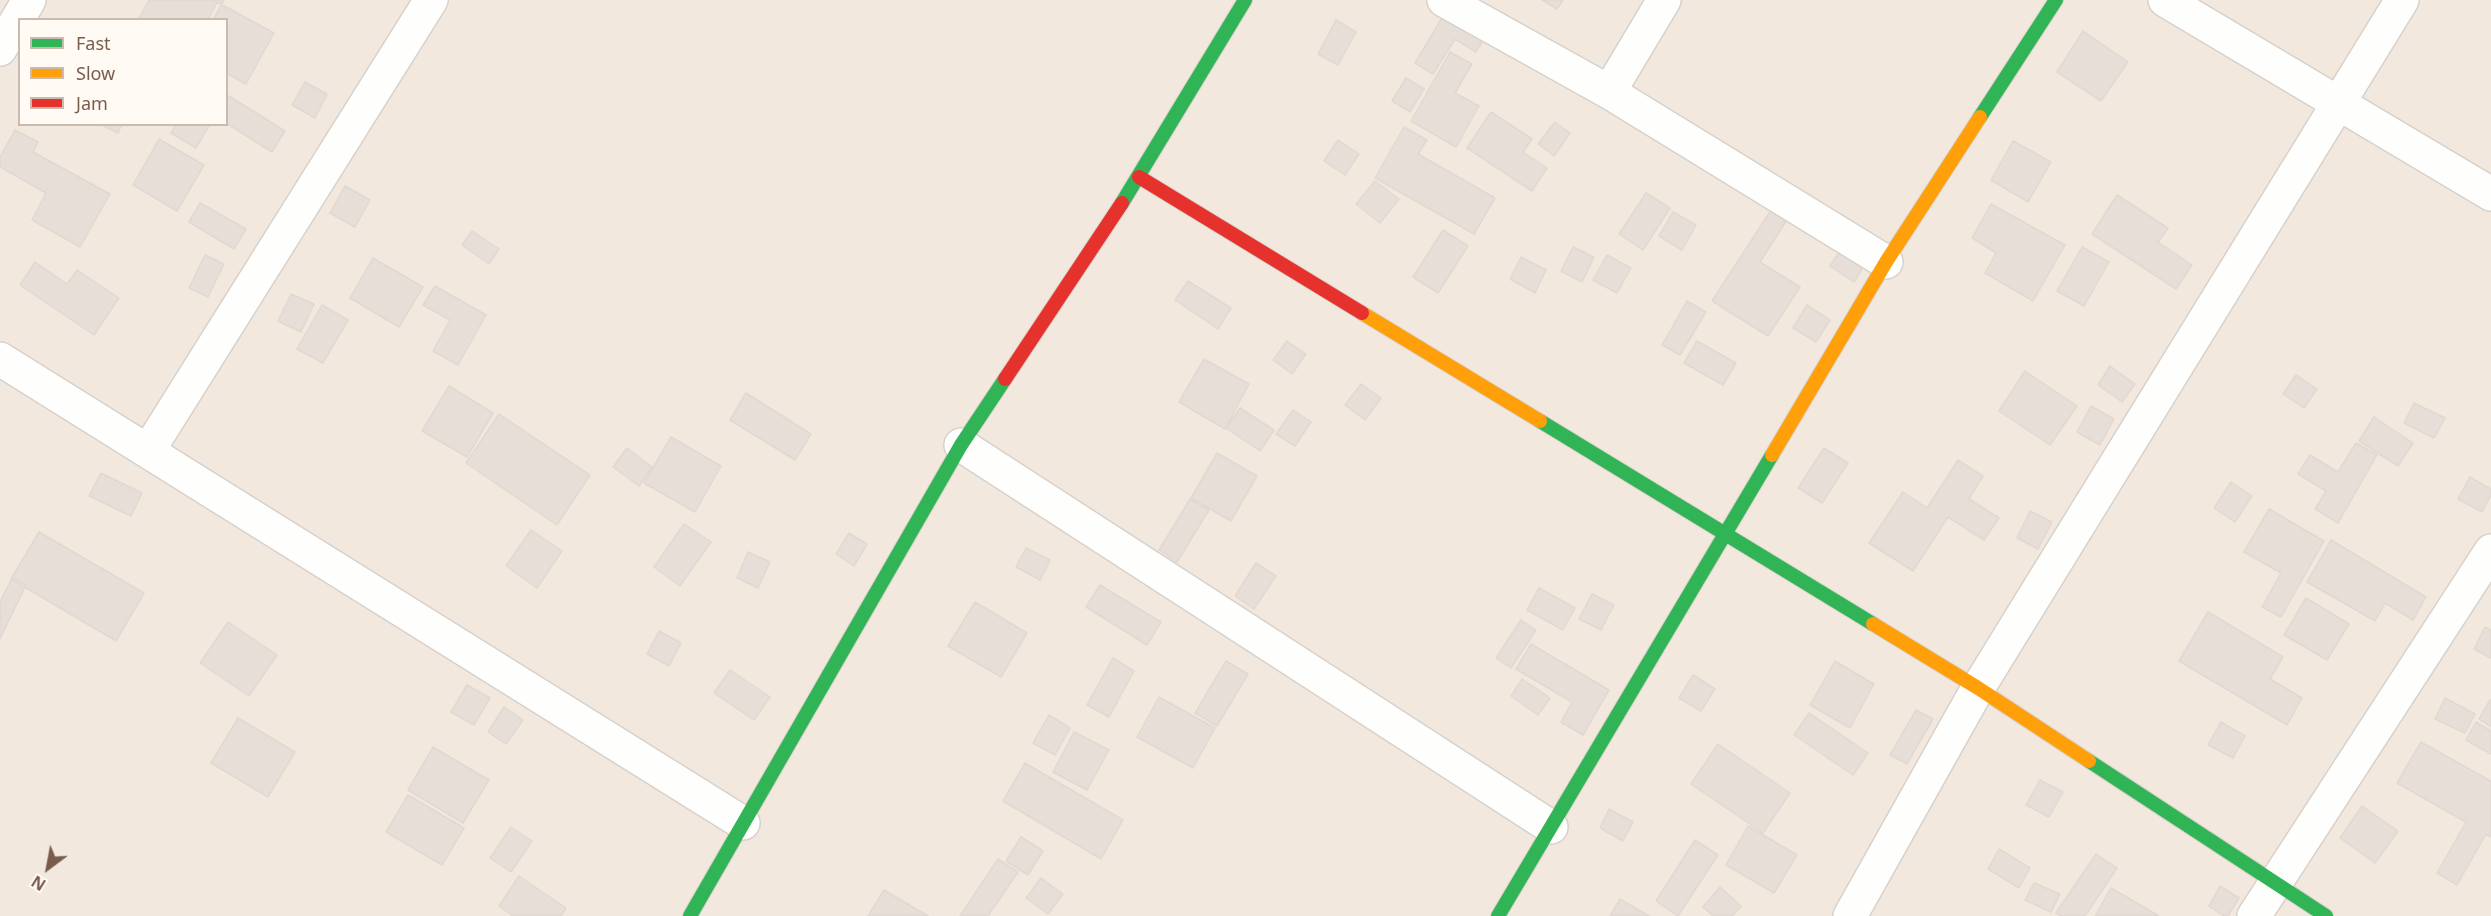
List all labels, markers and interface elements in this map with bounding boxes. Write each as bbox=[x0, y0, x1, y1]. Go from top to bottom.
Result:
legend bbox=[18, 18, 228, 126]
text: Fast bbox=[76, 31, 111, 55]
text: Slow bbox=[76, 61, 115, 85]
text: Jam bbox=[76, 91, 108, 115]
north arrow bbox=[18, 838, 78, 898]
text: N bbox=[27, 870, 50, 896]

